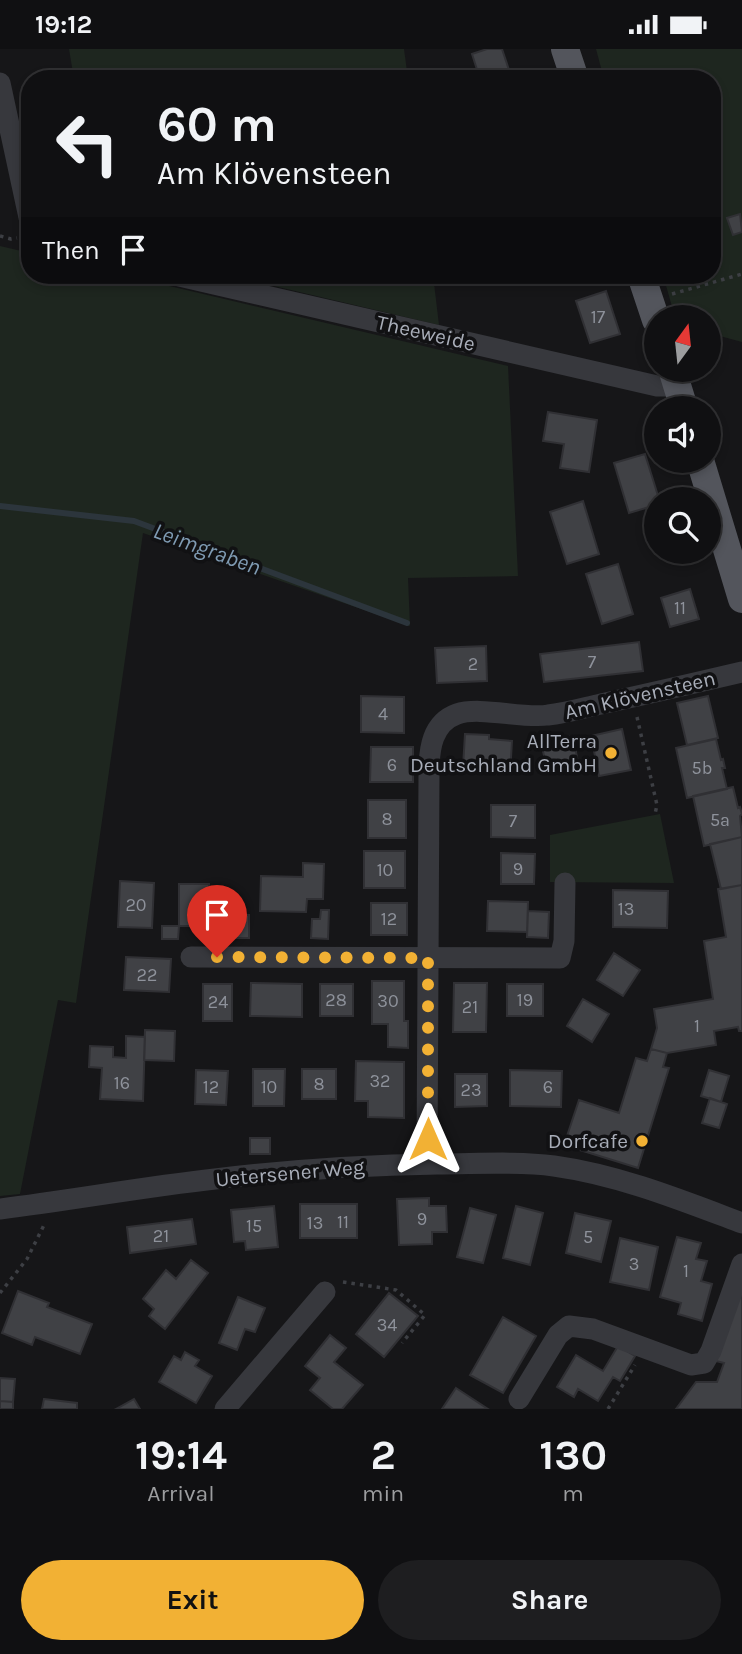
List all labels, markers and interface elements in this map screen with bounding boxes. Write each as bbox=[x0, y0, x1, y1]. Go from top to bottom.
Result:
text: 19:12 bbox=[35, 9, 92, 40]
text: 60 m bbox=[157, 96, 277, 153]
icon: left bbox=[42, 98, 133, 189]
text: Am Klövensteen bbox=[157, 155, 392, 192]
icon: arrive bbox=[114, 231, 152, 269]
text: Then bbox=[42, 235, 100, 266]
north arrow bbox=[644, 305, 721, 381]
map controls bbox=[644, 305, 721, 564]
house number: 17 bbox=[591, 306, 606, 328]
street label: Theeweide bbox=[374, 310, 478, 356]
button: sound bbox=[644, 396, 721, 473]
button: search bbox=[644, 487, 721, 564]
water label: Leimgraben bbox=[150, 517, 264, 581]
house number: 11 bbox=[674, 597, 686, 619]
house number: 7 bbox=[588, 651, 597, 673]
house number: 2 bbox=[468, 653, 478, 675]
street label: Am Klövensteen bbox=[562, 666, 718, 724]
house number: 4 bbox=[378, 703, 388, 725]
place label: AllTerra Deutschland GmbH bbox=[410, 729, 597, 777]
marker: AllTerra Deutschland GmbH bbox=[603, 745, 619, 761]
house number: 6 bbox=[387, 754, 397, 776]
house number: 5b bbox=[692, 757, 712, 779]
house number: 8 bbox=[381, 808, 393, 830]
house number: 5a bbox=[710, 809, 730, 831]
house number: 7 bbox=[509, 810, 518, 832]
house number: 9 bbox=[513, 858, 523, 880]
house number: 10 bbox=[377, 859, 393, 881]
pin bbox=[187, 885, 247, 957]
house number: 20 bbox=[125, 894, 147, 916]
icon: arrive bbox=[198, 896, 236, 934]
house number: 13 bbox=[618, 898, 634, 920]
house number: 12 bbox=[381, 908, 397, 930]
house number: 22 bbox=[137, 964, 157, 986]
house number: 28 bbox=[325, 989, 347, 1011]
house number: 19 bbox=[517, 989, 533, 1011]
house number: 30 bbox=[377, 990, 399, 1012]
house number: 24 bbox=[208, 991, 228, 1013]
house number: 21 bbox=[462, 996, 478, 1018]
house number: 1 bbox=[694, 1015, 700, 1037]
house number: 32 bbox=[369, 1070, 391, 1092]
house number: 16 bbox=[114, 1072, 130, 1094]
house number: 8 bbox=[313, 1073, 325, 1095]
house number: 12 bbox=[203, 1076, 219, 1098]
house number: 10 bbox=[261, 1076, 277, 1098]
house number: 6 bbox=[543, 1076, 553, 1098]
house number: 23 bbox=[460, 1079, 482, 1101]
position arrow bbox=[391, 1102, 465, 1176]
place label: Dorfcafe bbox=[548, 1129, 628, 1153]
marker: Dorfcafe bbox=[634, 1133, 650, 1149]
street label: Uetersener Weg bbox=[215, 1155, 366, 1191]
house number: 9 bbox=[417, 1208, 427, 1230]
house number: 11 bbox=[337, 1211, 349, 1233]
house number: 13 bbox=[307, 1212, 323, 1234]
house number: 15 bbox=[246, 1215, 262, 1237]
house number: 21 bbox=[153, 1225, 169, 1247]
house number: 5 bbox=[583, 1226, 593, 1248]
house number: 3 bbox=[629, 1253, 639, 1275]
house number: 1 bbox=[683, 1260, 689, 1282]
house number: 34 bbox=[377, 1314, 397, 1336]
text: 19:14 bbox=[135, 1430, 227, 1480]
text: 2 bbox=[370, 1430, 396, 1480]
text: 130 bbox=[539, 1430, 607, 1480]
text: Arrival bbox=[147, 1480, 215, 1507]
text: min bbox=[362, 1480, 404, 1507]
text: m bbox=[562, 1480, 584, 1507]
button: Exit bbox=[21, 1560, 364, 1640]
button: Share bbox=[378, 1560, 721, 1640]

